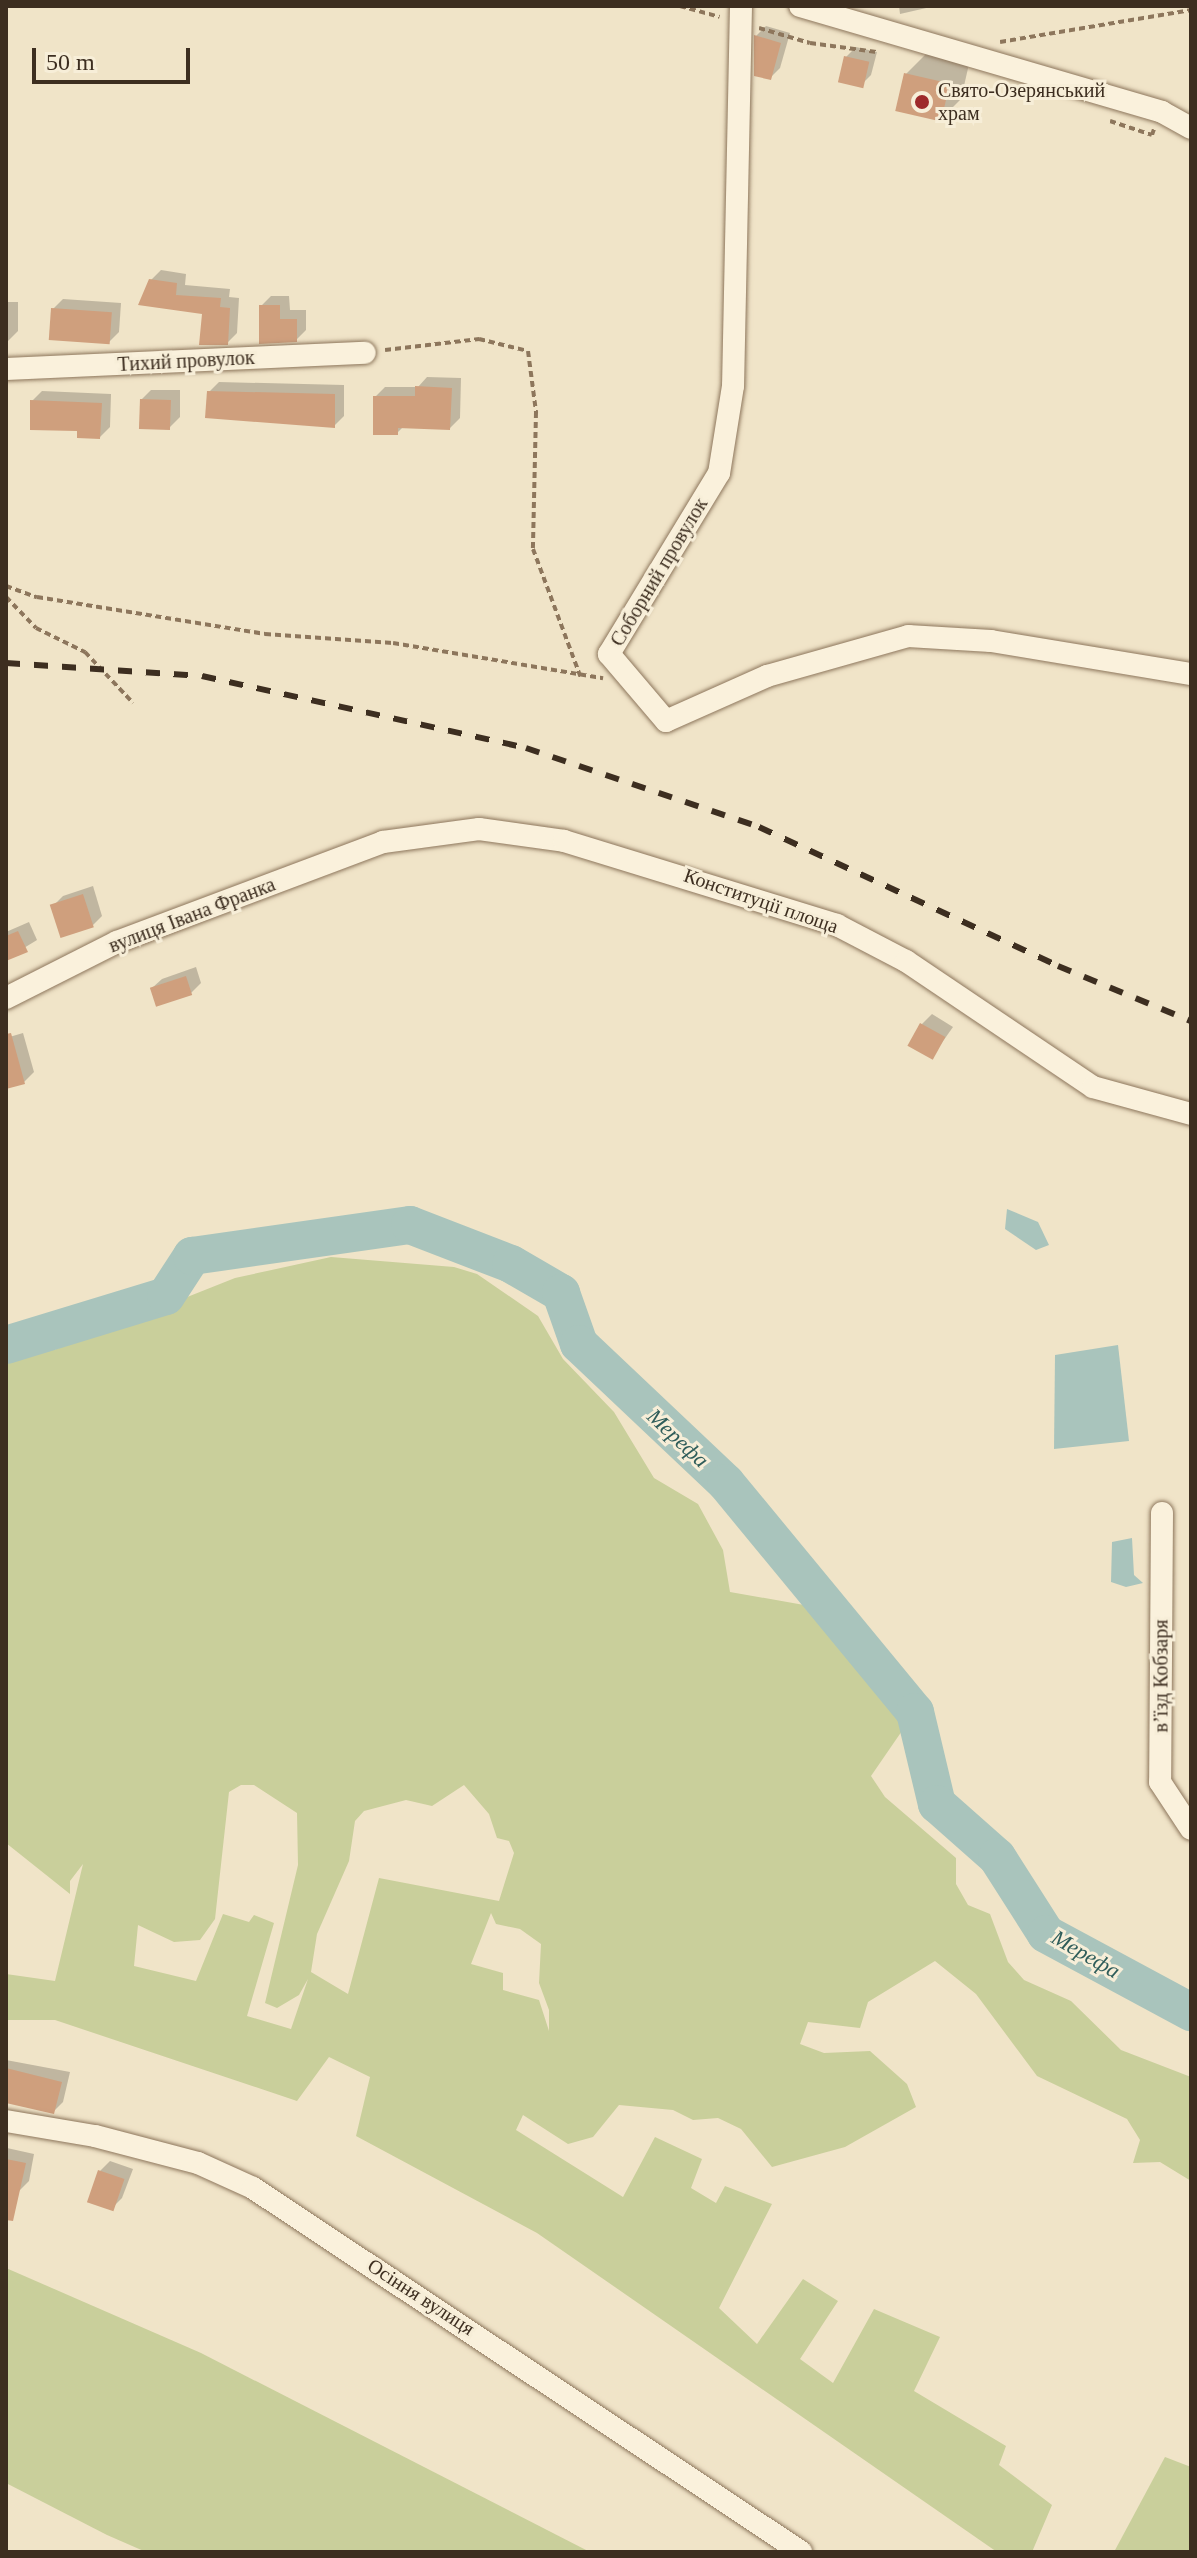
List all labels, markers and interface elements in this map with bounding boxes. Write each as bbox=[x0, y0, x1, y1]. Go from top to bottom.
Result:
scale bar bbox=[36, 32, 194, 82]
text: 50 m bbox=[46, 49, 95, 75]
place label: Свято-Озерянський храм bbox=[938, 78, 1105, 125]
marker: Свято-Озерянський храм bbox=[913, 93, 931, 111]
street label: Тихий провулок bbox=[117, 345, 255, 377]
street label: Соборний провулок bbox=[605, 493, 713, 651]
street label: Конституції площа bbox=[681, 863, 841, 939]
street label: вулиця Івана Франка bbox=[105, 872, 279, 958]
water label: Мерефа bbox=[642, 1403, 714, 1473]
street label: в’їзд Кобзаря bbox=[1149, 1620, 1173, 1732]
water label: Мерефа bbox=[1047, 1924, 1125, 1984]
street label: Осіння вулиця bbox=[363, 2253, 479, 2341]

